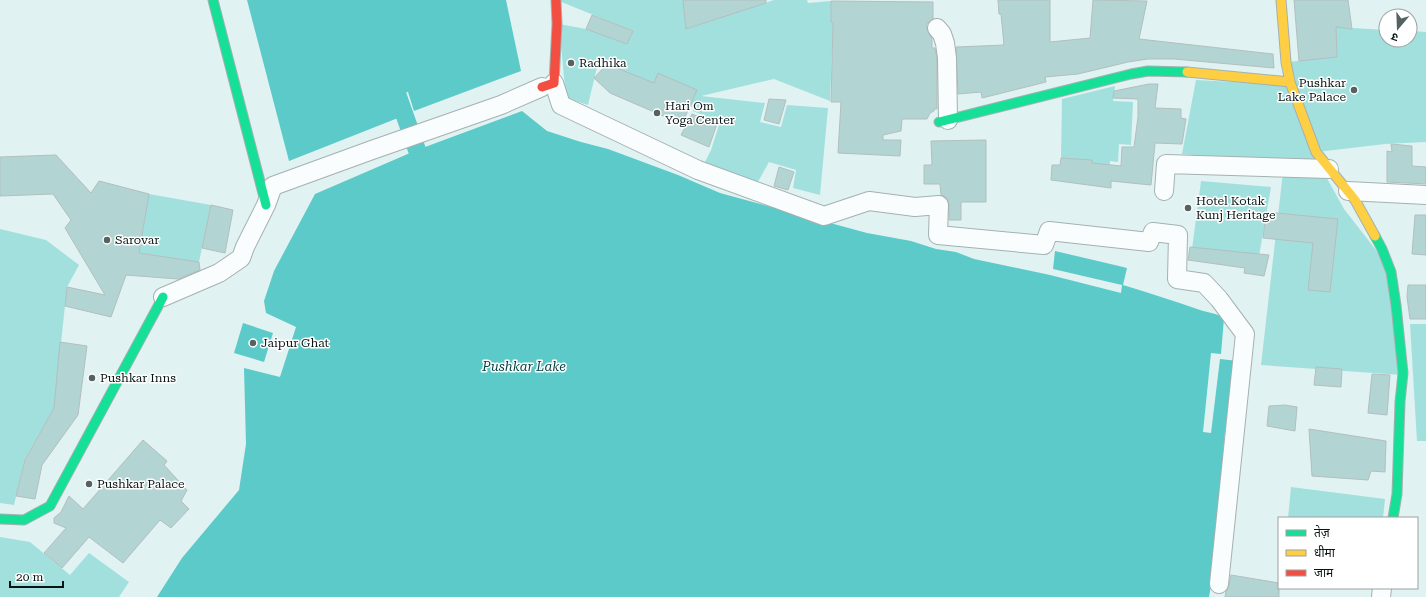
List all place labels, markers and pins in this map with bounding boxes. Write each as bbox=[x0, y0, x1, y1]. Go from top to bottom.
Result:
place label: Radhika bbox=[579, 56, 627, 70]
marker: Radhika bbox=[566, 58, 576, 68]
place label: Pushkar Lake Palace bbox=[1278, 76, 1346, 104]
marker: Pushkar Lake Palace bbox=[1349, 85, 1359, 95]
place label: Hari Om Yoga Center bbox=[665, 99, 735, 127]
marker: Hari Om Yoga Center bbox=[652, 108, 662, 118]
place label: Hotel Kotak Kunj Heritage bbox=[1196, 194, 1276, 222]
marker: Hotel Kotak Kunj Heritage bbox=[1183, 203, 1193, 213]
place label: Sarovar bbox=[115, 233, 159, 247]
marker: Sarovar bbox=[102, 235, 112, 245]
place label: Jaipur Ghat bbox=[261, 336, 330, 350]
marker: Jaipur Ghat bbox=[248, 338, 258, 348]
place label: Pushkar Inns bbox=[100, 371, 176, 385]
marker: Pushkar Inns bbox=[87, 373, 97, 383]
place label: Pushkar Palace bbox=[97, 477, 185, 491]
marker: Pushkar Palace bbox=[84, 479, 94, 489]

